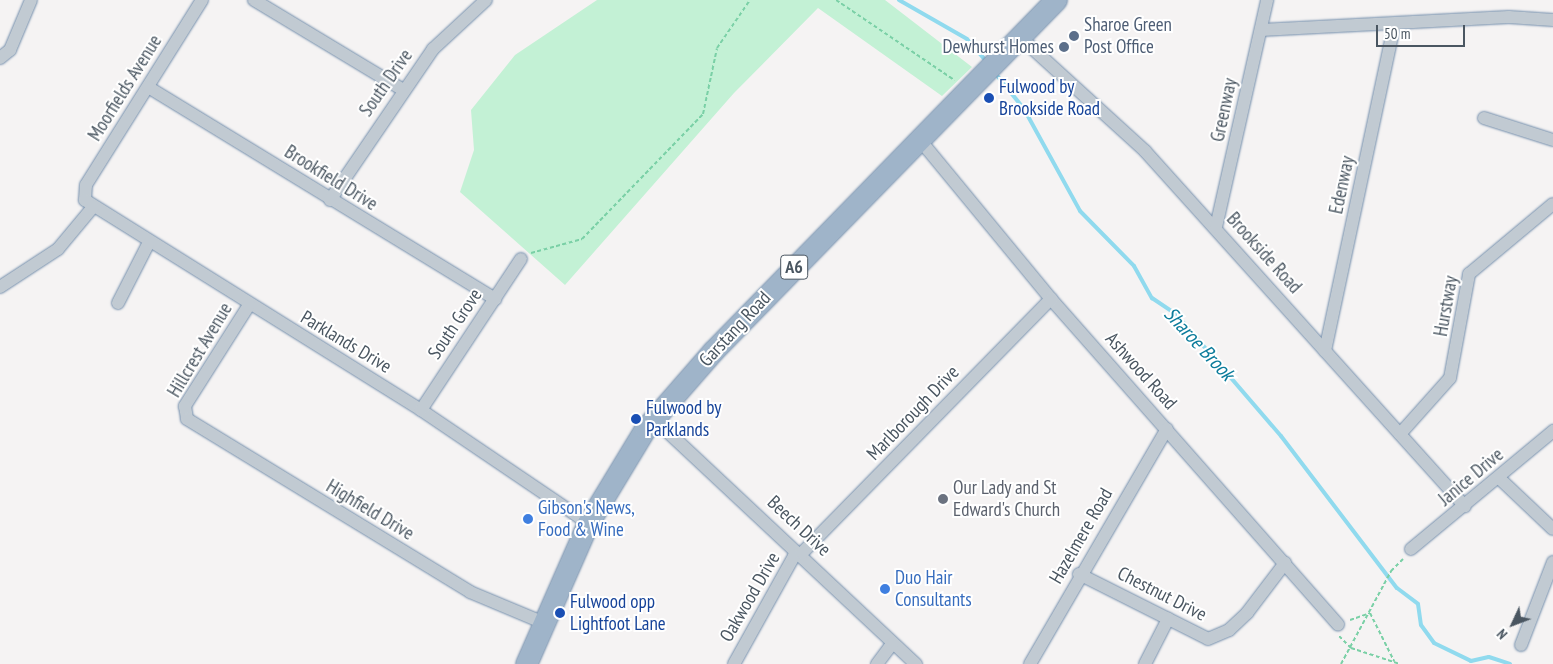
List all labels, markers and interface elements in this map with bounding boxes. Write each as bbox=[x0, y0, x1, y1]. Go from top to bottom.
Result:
place label: Sharoe Green Post Office bbox=[1084, 14, 1172, 58]
scale bar bbox=[1378, 15, 1467, 47]
text: 50 m bbox=[1384, 24, 1410, 43]
marker: Sharoe Green Post Office bbox=[1068, 30, 1080, 42]
street label: Moorfields Avenue bbox=[83, 31, 167, 145]
place label: Dewhurst Homes bbox=[943, 36, 1054, 58]
marker: Dewhurst Homes bbox=[1058, 41, 1070, 53]
street label: South Drive bbox=[355, 45, 417, 121]
place label: Fulwood by Brookside Road bbox=[999, 76, 1100, 120]
street label: Greenway bbox=[1206, 76, 1242, 144]
marker: Fulwood by Brookside Road bbox=[983, 92, 995, 104]
street label: Brookfield Drive bbox=[280, 140, 382, 216]
street label: Edenway bbox=[1325, 154, 1359, 216]
street label: Brookside Road bbox=[1222, 208, 1306, 298]
road number: A6 bbox=[779, 252, 809, 282]
street label: Hurstway bbox=[1429, 274, 1463, 338]
street label: South Grove bbox=[423, 284, 487, 364]
street label: Garstang Road bbox=[694, 287, 776, 371]
street label: Hillcrest Avenue bbox=[163, 298, 237, 402]
water label: Sharoe Brook bbox=[1159, 302, 1239, 386]
street label: Parklands Drive bbox=[296, 306, 396, 378]
street label: Ashwood Road bbox=[1100, 328, 1182, 414]
street label: Marlborough Drive bbox=[862, 361, 964, 465]
place label: Fulwood by Parklands bbox=[646, 397, 721, 441]
marker: Fulwood by Parklands bbox=[630, 413, 642, 425]
street label: Janice Drive bbox=[1434, 443, 1508, 511]
street label: Highfield Drive bbox=[322, 475, 418, 545]
place label: Our Lady and St Edward's Church bbox=[953, 477, 1060, 521]
street label: Hazelmere Road bbox=[1045, 484, 1117, 588]
street label: Beech Drive bbox=[763, 491, 835, 561]
marker: Our Lady and St Edward's Church bbox=[937, 493, 949, 505]
place label: Gibson's News, Food & Wine bbox=[538, 497, 635, 541]
marker: Gibson's News, Food & Wine bbox=[522, 513, 534, 525]
street label: Oakwood Drive bbox=[715, 548, 785, 646]
street label: Chestnut Drive bbox=[1114, 562, 1210, 626]
place label: Duo Hair Consultants bbox=[895, 567, 972, 611]
marker: Duo Hair Consultants bbox=[879, 583, 891, 595]
place label: Fulwood opp Lightfoot Lane bbox=[570, 591, 666, 635]
north arrow bbox=[1488, 599, 1538, 649]
marker: Fulwood opp Lightfoot Lane bbox=[554, 607, 566, 619]
text: N bbox=[1493, 625, 1511, 643]

